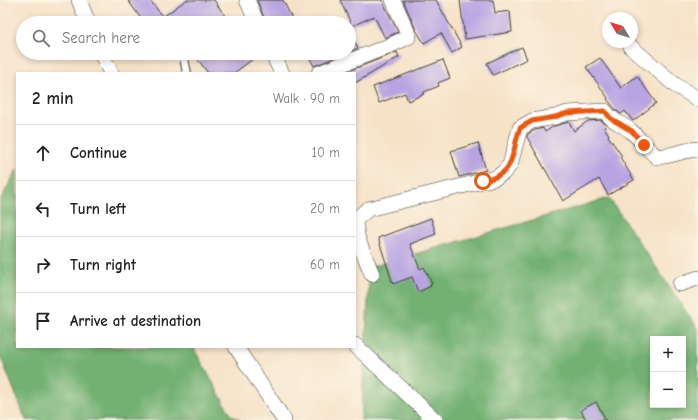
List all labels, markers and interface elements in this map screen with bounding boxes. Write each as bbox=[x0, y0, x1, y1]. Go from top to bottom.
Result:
north arrow bbox=[602, 12, 638, 48]
search box bbox=[16, 16, 356, 60]
icon: search bbox=[30, 27, 52, 49]
text: Search here bbox=[62, 29, 140, 47]
text: 2 min bbox=[32, 89, 73, 108]
text: Walk · 90 m bbox=[273, 91, 340, 106]
route end bbox=[635, 136, 653, 154]
icon: ahead bbox=[32, 142, 54, 164]
text: Continue bbox=[70, 144, 127, 162]
text: 10 m bbox=[312, 145, 340, 160]
route start bbox=[474, 172, 492, 190]
icon: left bbox=[32, 198, 54, 220]
text: Turn left bbox=[70, 200, 126, 218]
text: 20 m bbox=[310, 201, 340, 216]
icon: right bbox=[32, 254, 54, 276]
text: Turn right bbox=[70, 256, 136, 274]
text: 60 m bbox=[310, 257, 340, 272]
icon: arrive bbox=[32, 310, 54, 332]
text: Arrive at destination bbox=[70, 312, 201, 330]
map controls bbox=[650, 336, 686, 408]
button: + bbox=[650, 336, 686, 372]
button: − bbox=[650, 372, 686, 408]

